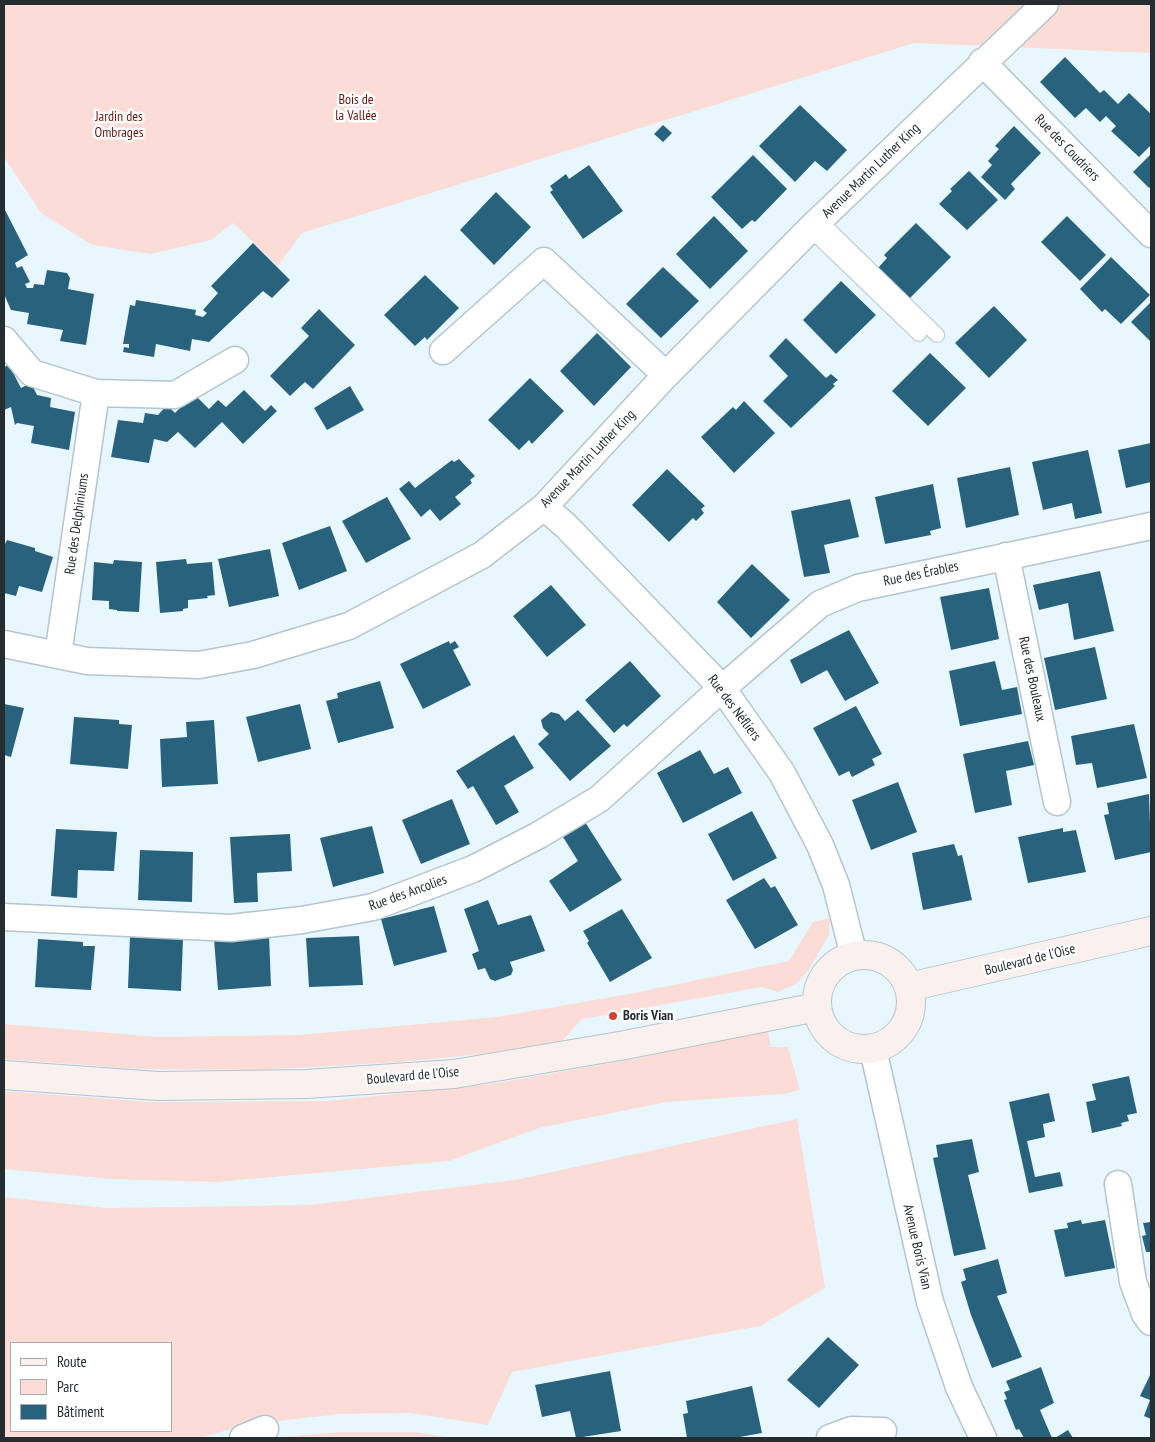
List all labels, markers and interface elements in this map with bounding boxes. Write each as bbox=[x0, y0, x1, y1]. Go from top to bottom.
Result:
park label: Bois de la Vallée bbox=[335, 92, 377, 124]
park label: Jardin des Ombrages bbox=[95, 109, 143, 142]
street label: Rue des Coudriers bbox=[1031, 111, 1103, 185]
street label: Avenue Martin Luther King bbox=[819, 120, 923, 222]
street label: Avenue Martin Luther King bbox=[537, 407, 639, 511]
street label: Rue des Delphiniums bbox=[62, 472, 92, 576]
street label: Rue des Érables bbox=[882, 558, 960, 590]
street label: Rue des Bouleaux bbox=[1015, 635, 1049, 723]
street label: Rue des Néfliers bbox=[704, 672, 764, 744]
street label: Rue des Ancolies bbox=[367, 871, 449, 915]
street label: Boulevard de l'Oise bbox=[983, 941, 1077, 979]
place label: Boris Vian bbox=[623, 1008, 673, 1024]
marker: Boris Vian bbox=[607, 1010, 619, 1022]
street label: Boulevard de l'Oise bbox=[366, 1064, 460, 1088]
street label: Avenue Boris Vian bbox=[899, 1203, 935, 1291]
legend bbox=[10, 1342, 172, 1432]
text: Route bbox=[57, 1352, 87, 1371]
text: Parc bbox=[57, 1377, 79, 1396]
text: Bâtiment bbox=[57, 1402, 104, 1421]

